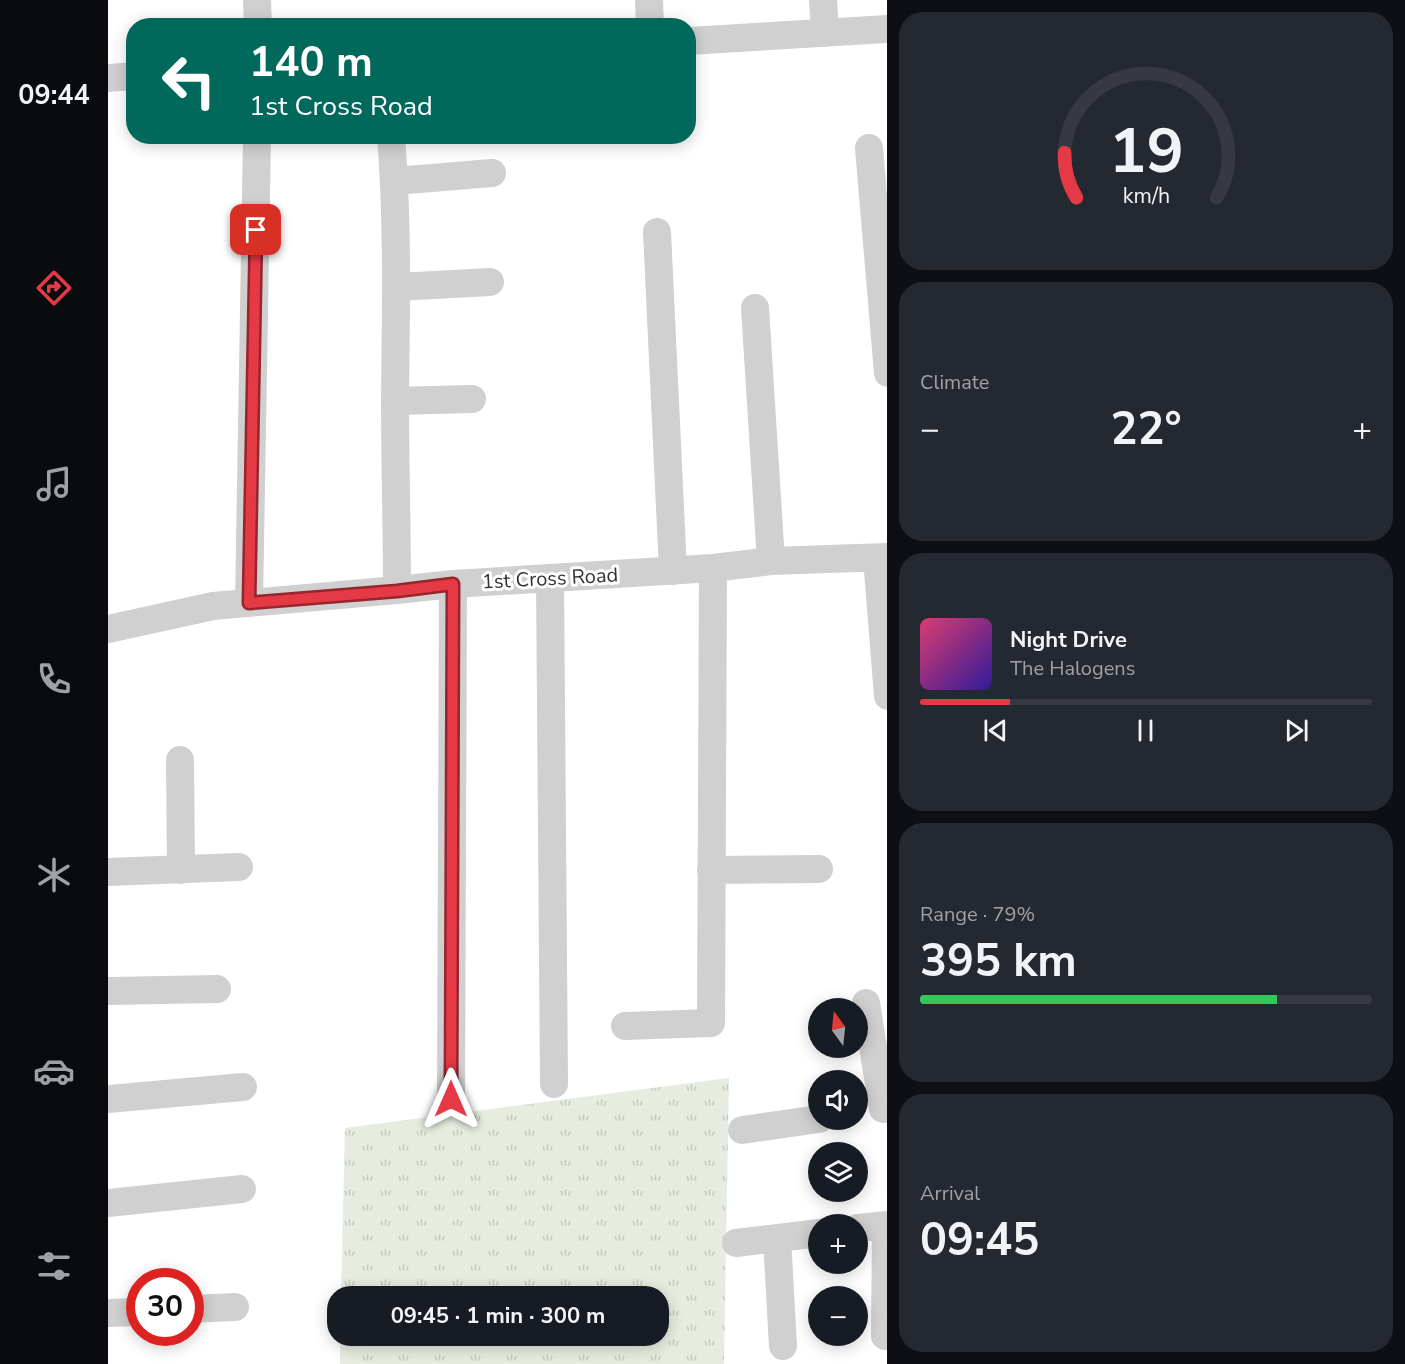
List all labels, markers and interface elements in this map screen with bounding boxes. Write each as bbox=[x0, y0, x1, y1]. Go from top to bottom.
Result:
text: 140 m bbox=[249, 34, 373, 91]
icon: left bbox=[150, 42, 228, 120]
text: 09:44 bbox=[18, 77, 90, 114]
text: 1st Cross Road bbox=[249, 88, 433, 125]
text: 19 bbox=[1109, 109, 1183, 194]
text: km/h bbox=[1122, 182, 1170, 212]
pin bbox=[230, 204, 281, 255]
icon: arrive bbox=[239, 213, 272, 246]
icon: directions bbox=[33, 267, 75, 309]
text: Climate bbox=[920, 369, 989, 396]
text: 22° bbox=[1110, 399, 1182, 460]
text: − bbox=[920, 407, 940, 452]
text: + bbox=[1352, 407, 1372, 452]
icon: music bbox=[33, 463, 75, 505]
street label: 1st Cross Road bbox=[481, 561, 619, 596]
text: Night Drive bbox=[1010, 625, 1127, 655]
text: The Halogens bbox=[1010, 655, 1135, 682]
icon: phone bbox=[33, 658, 75, 700]
icon: previous bbox=[979, 714, 1012, 747]
icon: pause bbox=[1129, 714, 1162, 747]
icon: next bbox=[1280, 714, 1313, 747]
icon: climate bbox=[33, 854, 75, 896]
text: Range · 79% bbox=[920, 901, 1035, 928]
text: 395 km bbox=[920, 931, 1077, 992]
north arrow bbox=[808, 998, 868, 1058]
map controls bbox=[808, 998, 868, 1346]
icon: car bbox=[33, 1050, 75, 1092]
position arrow bbox=[419, 1067, 483, 1131]
button: sound bbox=[808, 1070, 868, 1130]
button: layers bbox=[808, 1142, 868, 1202]
text: Arrival bbox=[920, 1180, 980, 1207]
text: 09:45 bbox=[920, 1210, 1039, 1271]
button: + bbox=[808, 1214, 868, 1274]
icon: filters bbox=[33, 1245, 75, 1287]
speed limit sign: 30 bbox=[126, 1268, 204, 1346]
button: − bbox=[808, 1286, 868, 1346]
text: 09:45 · 1 min · 300 m bbox=[391, 1301, 605, 1331]

